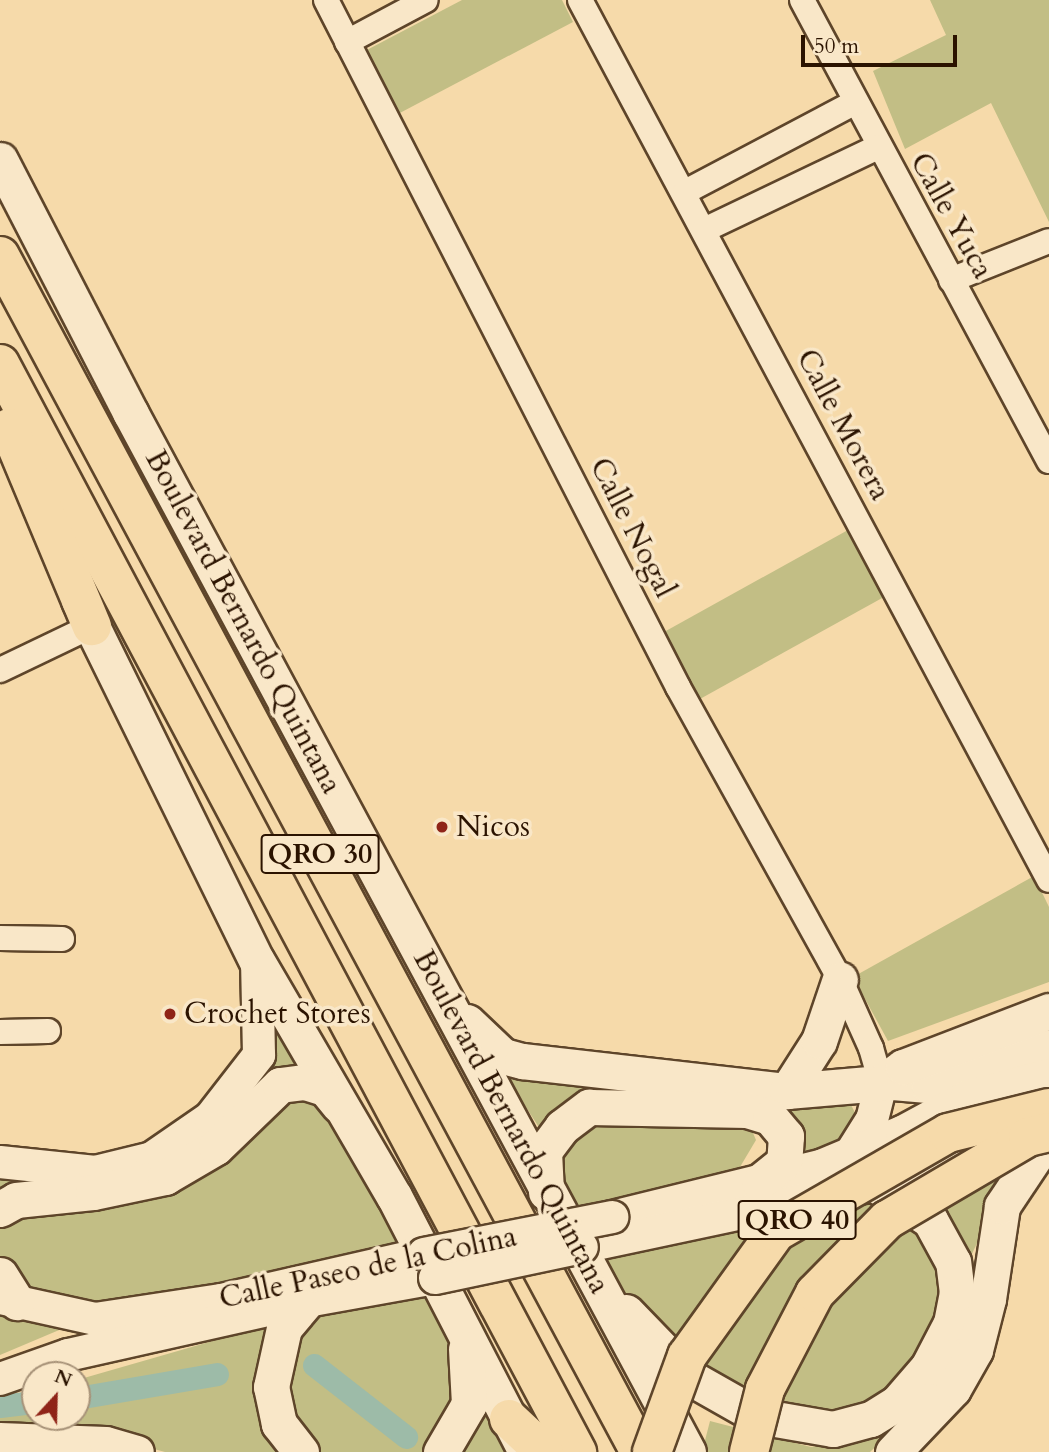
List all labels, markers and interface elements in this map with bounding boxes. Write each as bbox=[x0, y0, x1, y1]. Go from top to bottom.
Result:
scale bar bbox=[804, 21, 960, 65]
text: 50 m bbox=[814, 32, 859, 61]
street label: Calle Yuca bbox=[902, 147, 1000, 285]
street label: Calle Morera bbox=[788, 343, 898, 507]
street label: Boulevard Bernardo Quintana bbox=[137, 444, 349, 800]
street label: Calle Nogal bbox=[581, 452, 683, 604]
place label: Nicos bbox=[456, 809, 530, 845]
marker: Nicos bbox=[434, 819, 450, 835]
road number: QRO 30 bbox=[260, 830, 380, 878]
street label: Boulevard Bernardo Quintana bbox=[405, 944, 617, 1300]
place label: Crochet Stores bbox=[184, 996, 371, 1032]
marker: Crochet Stores bbox=[162, 1006, 178, 1022]
road number: QRO 40 bbox=[738, 1196, 856, 1244]
street label: Calle Paseo de la Colina bbox=[216, 1219, 520, 1317]
north arrow bbox=[21, 1361, 91, 1431]
text: N bbox=[51, 1363, 76, 1394]

